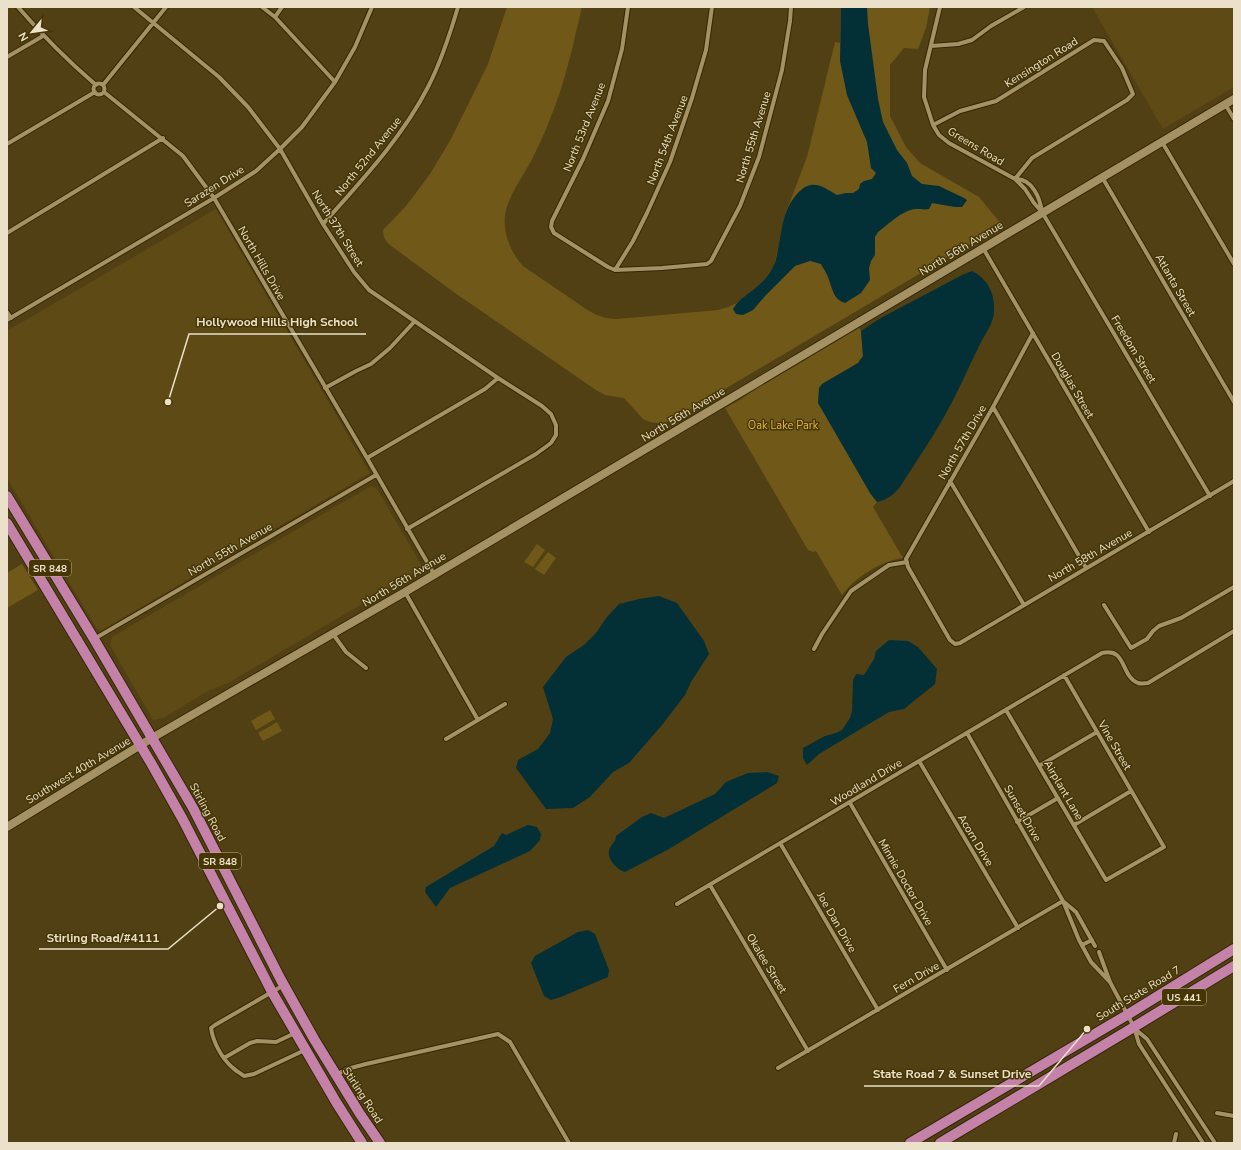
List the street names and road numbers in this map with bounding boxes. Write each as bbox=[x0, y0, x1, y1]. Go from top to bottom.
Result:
street label: Kensington Road bbox=[1002, 34, 1081, 91]
street label: North 53rd Avenue bbox=[560, 80, 609, 174]
street label: North 55th Avenue bbox=[732, 89, 775, 185]
street label: North 54th Avenue bbox=[643, 93, 692, 187]
street label: North 52nd Avenue bbox=[332, 114, 405, 199]
street label: Greens Road bbox=[945, 124, 1007, 169]
street label: Sarazen Drive bbox=[181, 162, 247, 211]
street label: North 37th Street bbox=[308, 187, 367, 269]
street label: North 56th Avenue bbox=[917, 217, 1006, 279]
street label: North Hills Drive bbox=[234, 224, 289, 303]
street label: Atlanta Street bbox=[1152, 251, 1200, 319]
street label: Freedom Street bbox=[1107, 313, 1160, 386]
street label: Douglas Street bbox=[1048, 349, 1098, 421]
street label: North 56th Avenue bbox=[639, 383, 728, 445]
street label: North 57th Drive bbox=[935, 402, 990, 482]
street label: North 55th Avenue bbox=[185, 519, 275, 580]
street label: North 58th Avenue bbox=[1045, 525, 1135, 586]
street label: North 56th Avenue bbox=[360, 548, 449, 610]
road number: SR 848 bbox=[29, 560, 71, 576]
street label: Vine Street bbox=[1094, 717, 1135, 773]
street label: Southwest 40th Avenue bbox=[23, 733, 133, 808]
street label: Woodland Drive bbox=[828, 755, 905, 810]
street label: Airplant Lane bbox=[1040, 758, 1087, 823]
street label: Stirling Road bbox=[186, 780, 229, 844]
street label: Sunset Drive bbox=[1000, 782, 1045, 844]
street label: Acorn Drive bbox=[954, 811, 997, 869]
street label: Minnie Doctor Drive bbox=[875, 836, 937, 928]
road number: SR 848 bbox=[199, 853, 241, 869]
street label: Joe Dan Drive bbox=[813, 888, 860, 955]
street label: Okalee Street bbox=[743, 930, 790, 996]
street label: Fern Drive bbox=[891, 958, 942, 997]
street label: South State Road 7 bbox=[1093, 962, 1183, 1025]
road number: US 441 bbox=[1162, 989, 1206, 1005]
street label: Stirling Road bbox=[339, 1064, 386, 1126]

